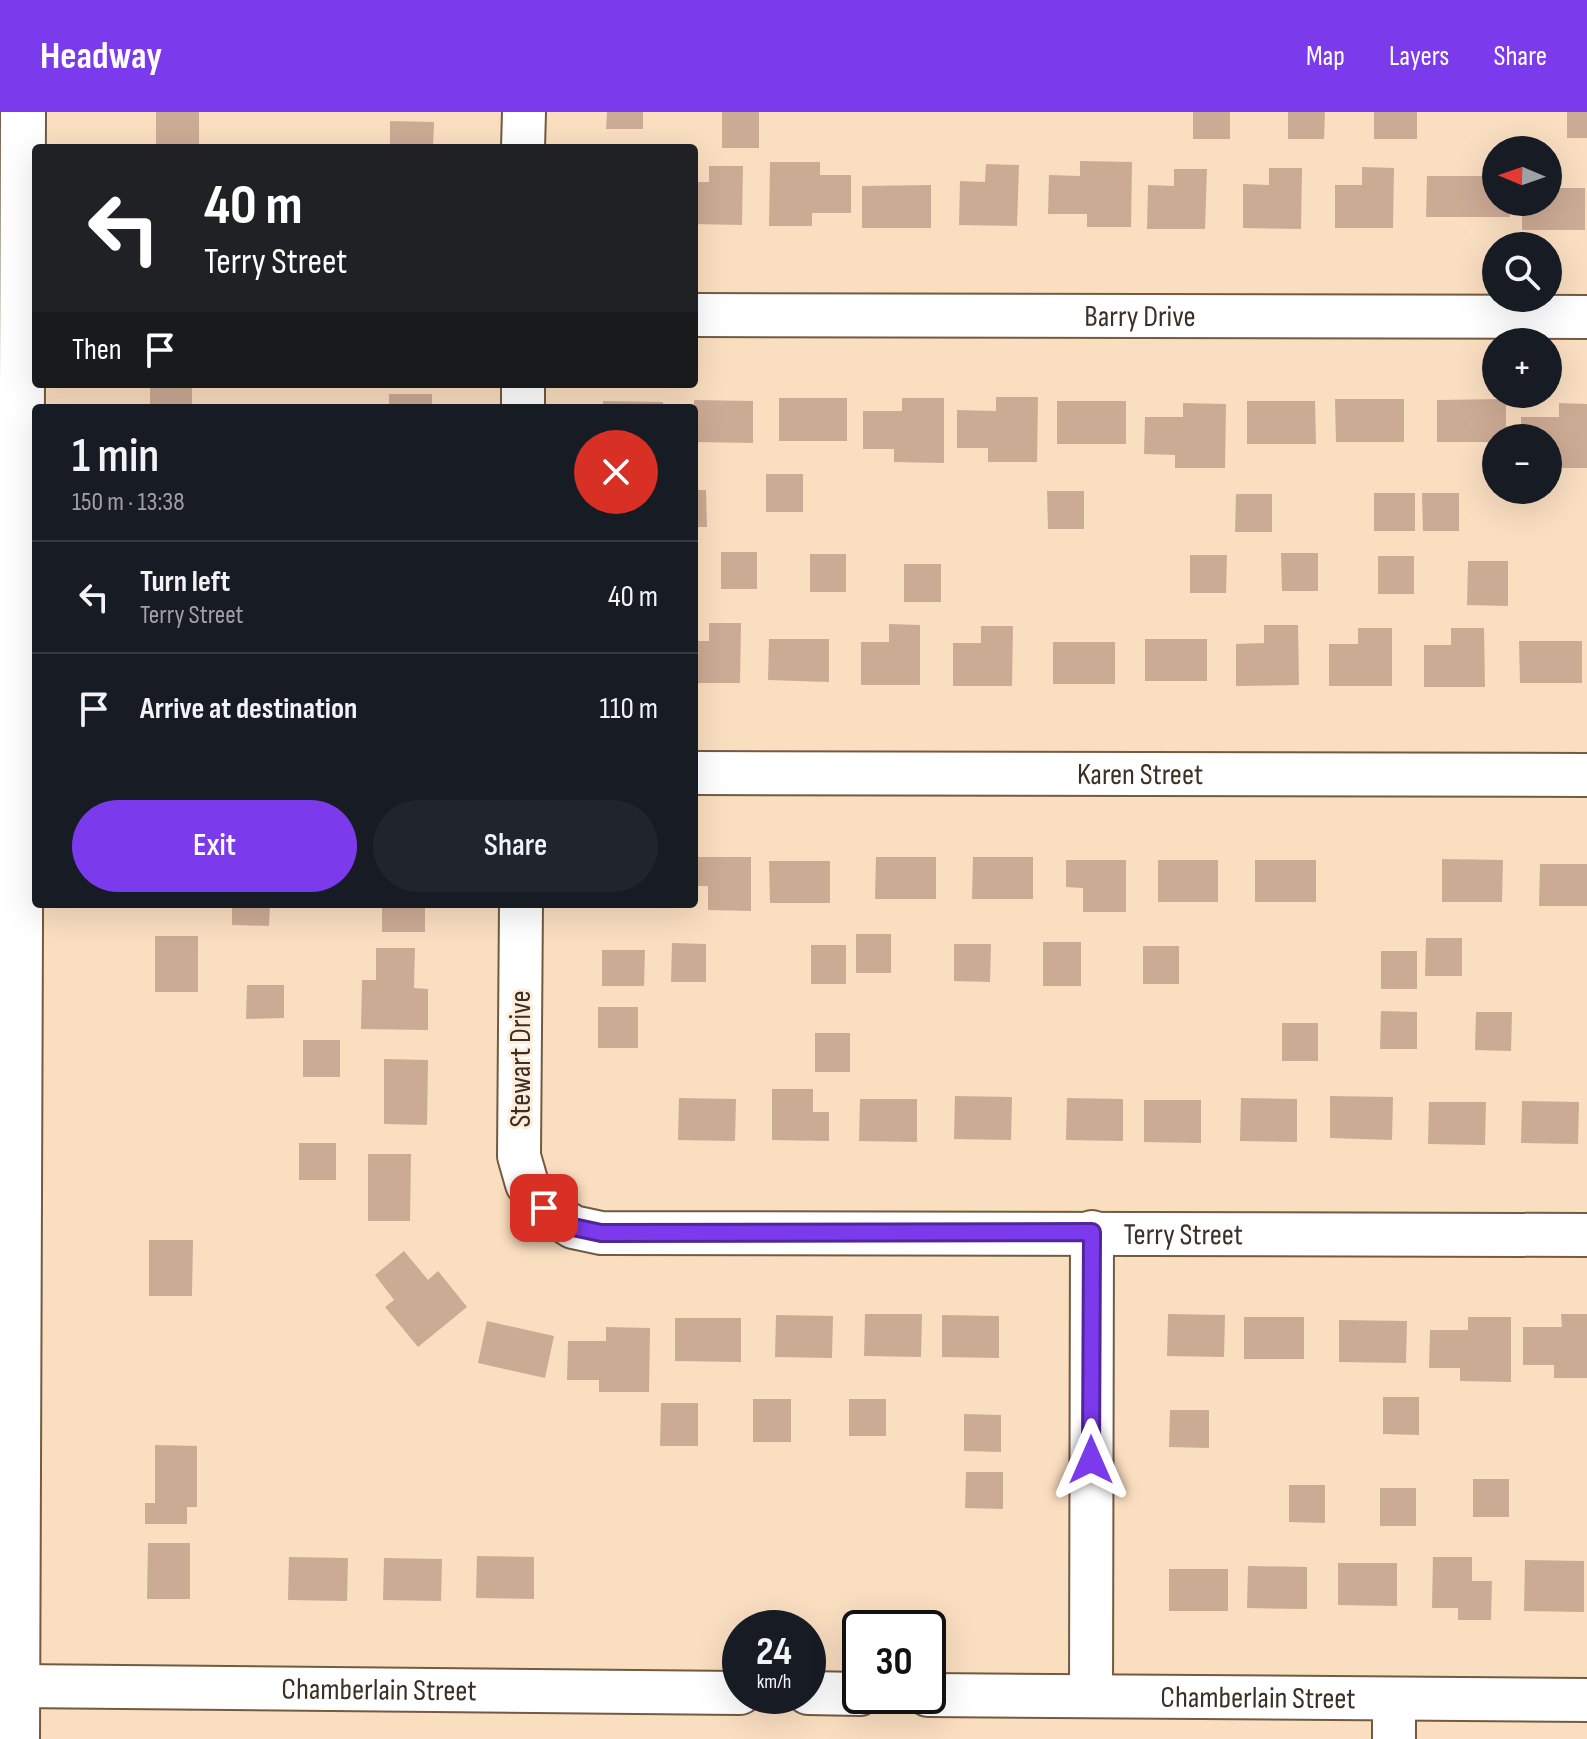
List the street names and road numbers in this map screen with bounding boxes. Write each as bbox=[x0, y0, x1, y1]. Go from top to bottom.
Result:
street label: Barry Drive bbox=[1084, 299, 1196, 335]
street label: Karen Street bbox=[1077, 757, 1203, 793]
street label: Stewart Drive bbox=[503, 991, 539, 1127]
street label: Terry Street bbox=[1123, 1217, 1243, 1253]
street label: Chamberlain Street bbox=[281, 1672, 477, 1709]
street label: Chamberlain Street bbox=[1160, 1680, 1356, 1717]

